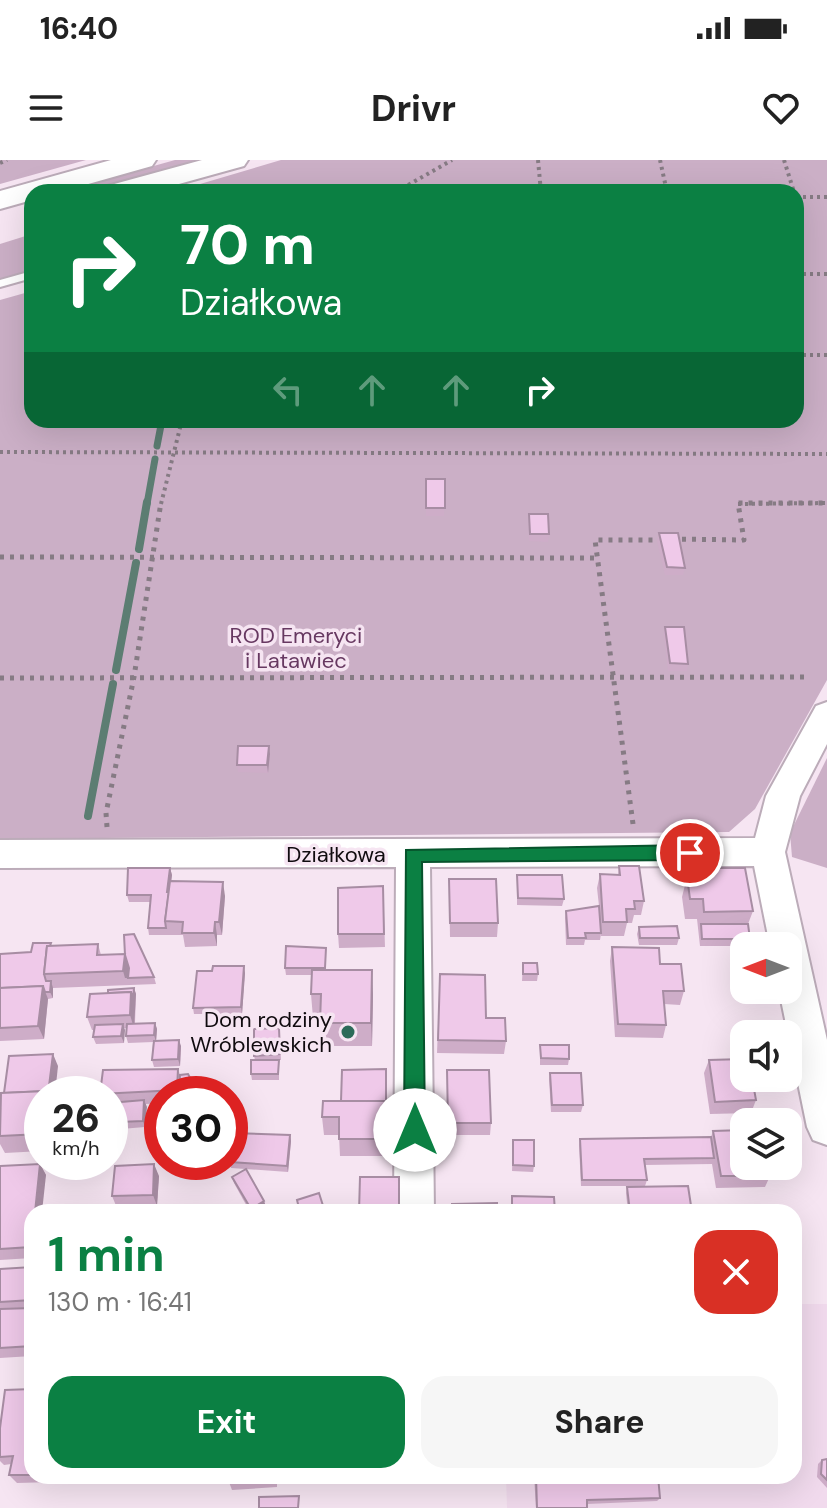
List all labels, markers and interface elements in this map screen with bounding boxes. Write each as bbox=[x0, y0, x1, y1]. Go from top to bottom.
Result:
text: 16:40 bbox=[40, 9, 118, 48]
text: Drivr bbox=[371, 85, 456, 132]
icon: menu bbox=[24, 86, 68, 130]
icon: heart bbox=[759, 86, 803, 130]
text: 70 m bbox=[180, 208, 315, 281]
icon: right bbox=[48, 216, 152, 320]
text: Działkowa bbox=[180, 279, 342, 326]
icon: left bbox=[266, 368, 310, 412]
icon: ahead bbox=[350, 368, 394, 412]
icon: ahead bbox=[434, 368, 478, 412]
icon: right bbox=[518, 368, 562, 412]
park label: ROD Emeryci i Latawiec bbox=[230, 621, 362, 675]
pin bbox=[656, 819, 724, 887]
icon: arrive bbox=[668, 831, 712, 875]
street label: Działkowa bbox=[286, 840, 386, 869]
north arrow bbox=[730, 932, 802, 1004]
map controls bbox=[730, 932, 802, 1180]
place label: Dom rodziny Wróblewskich bbox=[190, 1005, 332, 1059]
button: sound bbox=[730, 1020, 802, 1092]
marker: Dom rodziny Wróblewskich bbox=[339, 1023, 357, 1041]
speed limit sign: 30 bbox=[144, 1076, 248, 1180]
position arrow bbox=[373, 1088, 457, 1172]
text: 26 bbox=[52, 1092, 100, 1144]
button: layers bbox=[730, 1108, 802, 1180]
text: km/h bbox=[52, 1135, 100, 1161]
text: 1 min bbox=[48, 1223, 165, 1286]
button: close bbox=[694, 1230, 778, 1314]
text: 130 m · 16:41 bbox=[48, 1285, 192, 1319]
button: Exit bbox=[48, 1376, 405, 1468]
button: Share bbox=[421, 1376, 778, 1468]

